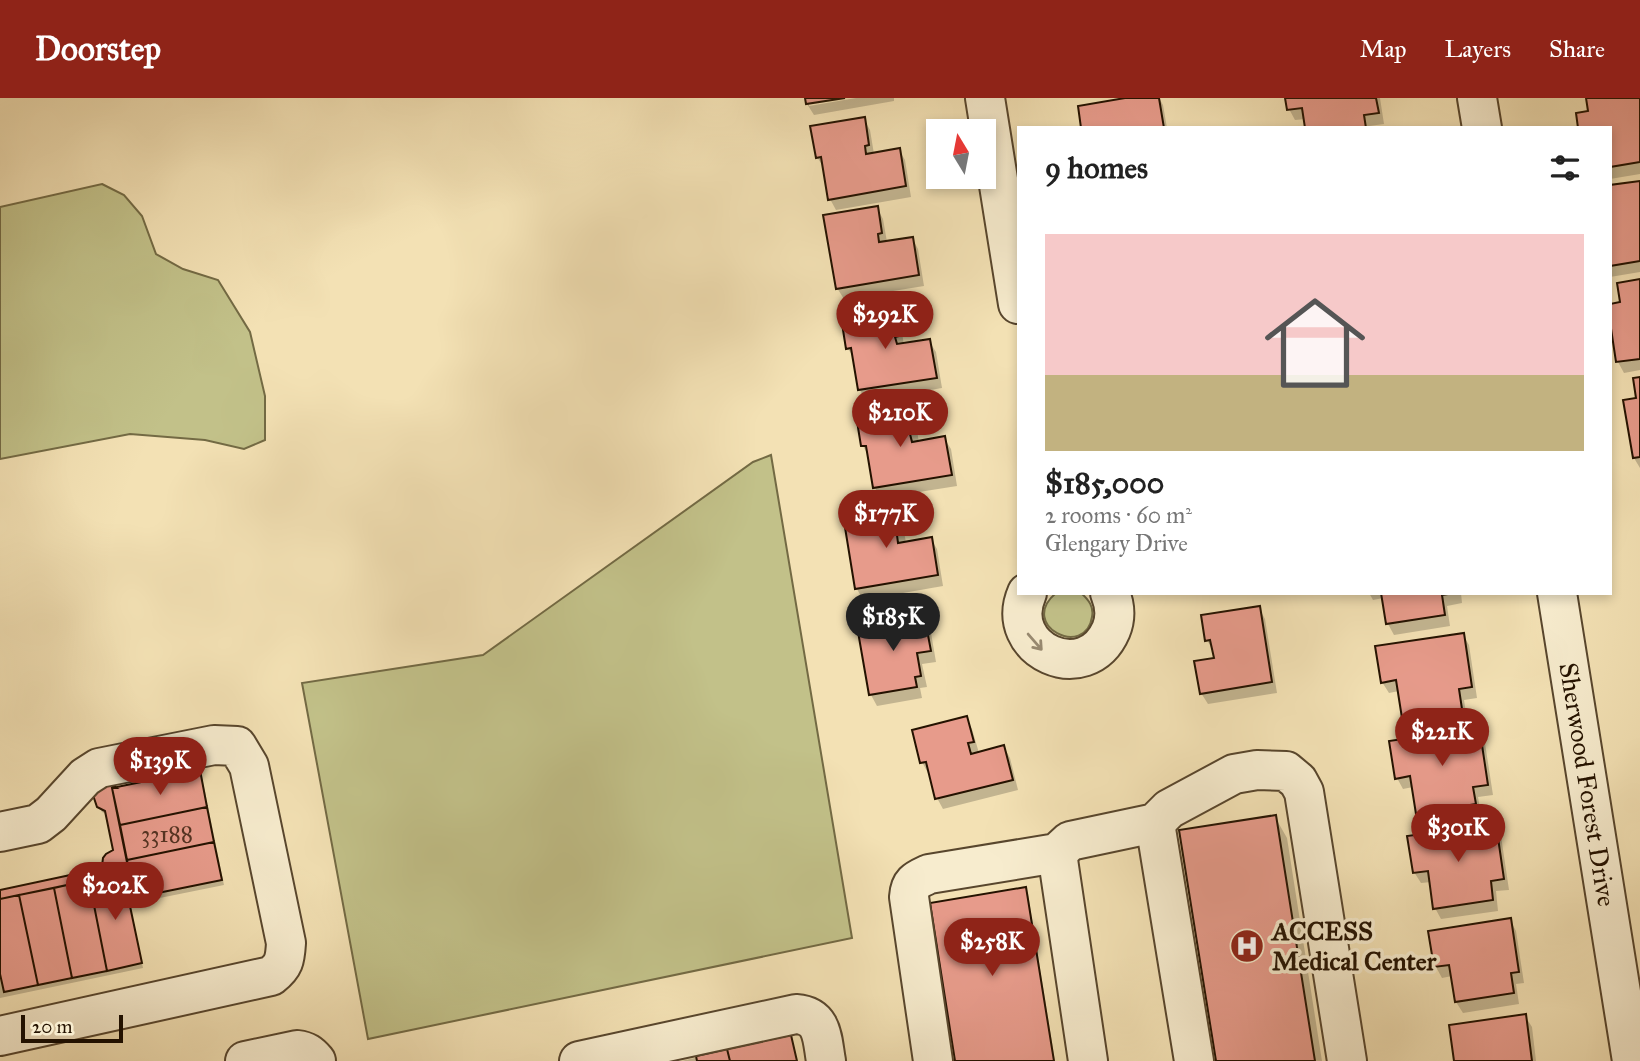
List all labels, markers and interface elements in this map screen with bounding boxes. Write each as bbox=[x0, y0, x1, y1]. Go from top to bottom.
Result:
text: Doorstep bbox=[35, 29, 161, 69]
text: Map bbox=[1360, 34, 1407, 64]
text: Layers bbox=[1445, 34, 1511, 64]
text: Share bbox=[1549, 34, 1605, 64]
north arrow bbox=[926, 119, 996, 189]
map controls bbox=[926, 119, 996, 189]
icon: filters bbox=[1546, 149, 1584, 187]
text: 9 homes bbox=[1045, 150, 1148, 186]
icon: home bbox=[1252, 280, 1378, 406]
pin: $292K bbox=[836, 292, 934, 351]
text: $292K bbox=[852, 300, 918, 328]
pin: $210K bbox=[851, 390, 949, 449]
text: $210K bbox=[868, 398, 932, 426]
text: $185,000 bbox=[1045, 465, 1164, 501]
pin: $177K bbox=[837, 490, 935, 550]
text: $177K bbox=[854, 499, 918, 527]
text: 2 rooms · 60 m² bbox=[1045, 501, 1192, 529]
text: Glengary Drive bbox=[1045, 529, 1188, 557]
pin: $185K bbox=[844, 594, 942, 653]
text: $185K bbox=[862, 602, 924, 630]
one-way arrow bbox=[1027, 633, 1043, 651]
street label: Sherwood Forest Drive bbox=[1552, 660, 1623, 909]
pin: $221K bbox=[1393, 708, 1491, 768]
text: $221K bbox=[1411, 717, 1473, 745]
pin: $139K bbox=[111, 738, 209, 797]
text: $139K bbox=[130, 746, 190, 774]
pin: $301K bbox=[1409, 804, 1507, 864]
text: $301K bbox=[1427, 813, 1489, 841]
house number: 33188 bbox=[141, 820, 193, 848]
pin: $202K bbox=[66, 862, 164, 922]
text: $202K bbox=[82, 871, 148, 899]
place label: ACCESS Medical Center bbox=[1270, 915, 1438, 977]
pin: $258K bbox=[943, 918, 1041, 978]
text: $258K bbox=[960, 927, 1024, 955]
hospital icon: ACCESS Medical Center bbox=[1228, 927, 1266, 965]
scale bar bbox=[21, 1012, 122, 1044]
text: 20 m bbox=[32, 1015, 73, 1038]

